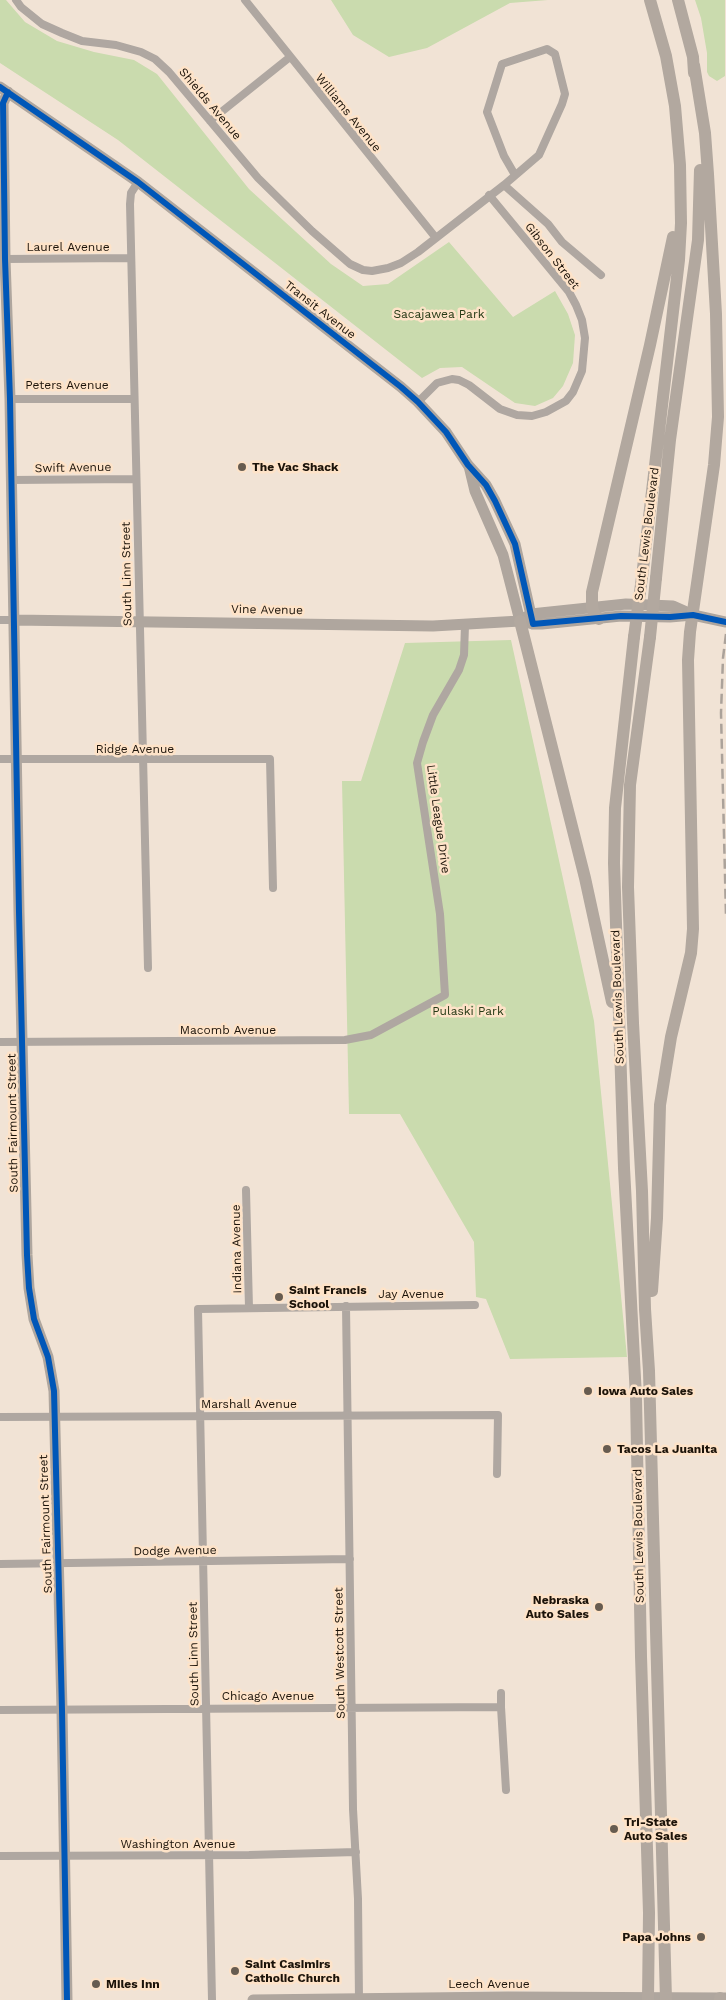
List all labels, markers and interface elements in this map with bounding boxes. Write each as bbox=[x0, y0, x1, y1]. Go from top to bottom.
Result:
street label: Shields Avenue bbox=[176, 65, 244, 143]
street label: Williams Avenue bbox=[312, 71, 384, 155]
street label: Gibson Street bbox=[522, 220, 582, 292]
street label: Laurel Avenue bbox=[26, 240, 110, 254]
street label: Transit Avenue bbox=[282, 278, 358, 342]
park label: Sacajawea Park bbox=[393, 307, 485, 321]
street label: Peters Avenue bbox=[25, 378, 109, 392]
street label: Swift Avenue bbox=[35, 460, 111, 476]
place label: The Vac Shack bbox=[252, 460, 339, 474]
marker: The Vac Shack bbox=[236, 461, 248, 473]
street label: South Lewis Boulevard bbox=[632, 467, 662, 601]
street label: South Linn Street bbox=[119, 522, 135, 626]
street label: Vine Avenue bbox=[231, 602, 303, 618]
street label: Ridge Avenue bbox=[96, 742, 174, 756]
street label: Little League Drive bbox=[423, 764, 453, 874]
street label: South Lewis Boulevard bbox=[608, 930, 628, 1064]
park label: Pulaski Park bbox=[432, 1004, 504, 1018]
street label: Macomb Avenue bbox=[180, 1023, 276, 1037]
street label: South Fairmount Street bbox=[5, 1053, 21, 1193]
street label: Indiana Avenue bbox=[229, 1204, 245, 1294]
place label: Saint Francis School bbox=[289, 1283, 367, 1311]
street label: Jay Avenue bbox=[378, 1287, 444, 1301]
marker: Saint Francis School bbox=[273, 1291, 285, 1303]
place label: Iowa Auto Sales bbox=[598, 1384, 693, 1398]
marker: Iowa Auto Sales bbox=[582, 1385, 594, 1397]
street label: Marshall Avenue bbox=[201, 1397, 297, 1411]
place label: Tacos La Juanita bbox=[617, 1442, 717, 1456]
marker: Tacos La Juanita bbox=[601, 1443, 613, 1455]
street label: South Fairmount Street bbox=[36, 1454, 56, 1594]
street label: South Lewis Boulevard bbox=[631, 1469, 647, 1603]
street label: Dodge Avenue bbox=[133, 1543, 217, 1559]
street label: South Westcott Street bbox=[332, 1587, 348, 1719]
place label: Nebraska Auto Sales bbox=[526, 1593, 589, 1621]
marker: Nebraska Auto Sales bbox=[593, 1601, 605, 1613]
street label: South Linn Street bbox=[186, 1602, 202, 1706]
street label: Chicago Avenue bbox=[222, 1689, 314, 1703]
place label: Tri-State Auto Sales bbox=[624, 1815, 687, 1843]
marker: Tri-State Auto Sales bbox=[608, 1823, 620, 1835]
street label: Washington Avenue bbox=[121, 1837, 235, 1851]
place label: Papa Johns bbox=[622, 1930, 691, 1944]
marker: Papa Johns bbox=[695, 1931, 707, 1943]
place label: Saint Casimirs Catholic Church bbox=[245, 1957, 340, 1985]
marker: Saint Casimirs Catholic Church bbox=[229, 1965, 241, 1977]
place label: Miles Inn bbox=[106, 1977, 160, 1991]
street label: Leech Avenue bbox=[448, 1977, 530, 1991]
marker: Miles Inn bbox=[90, 1978, 102, 1990]

